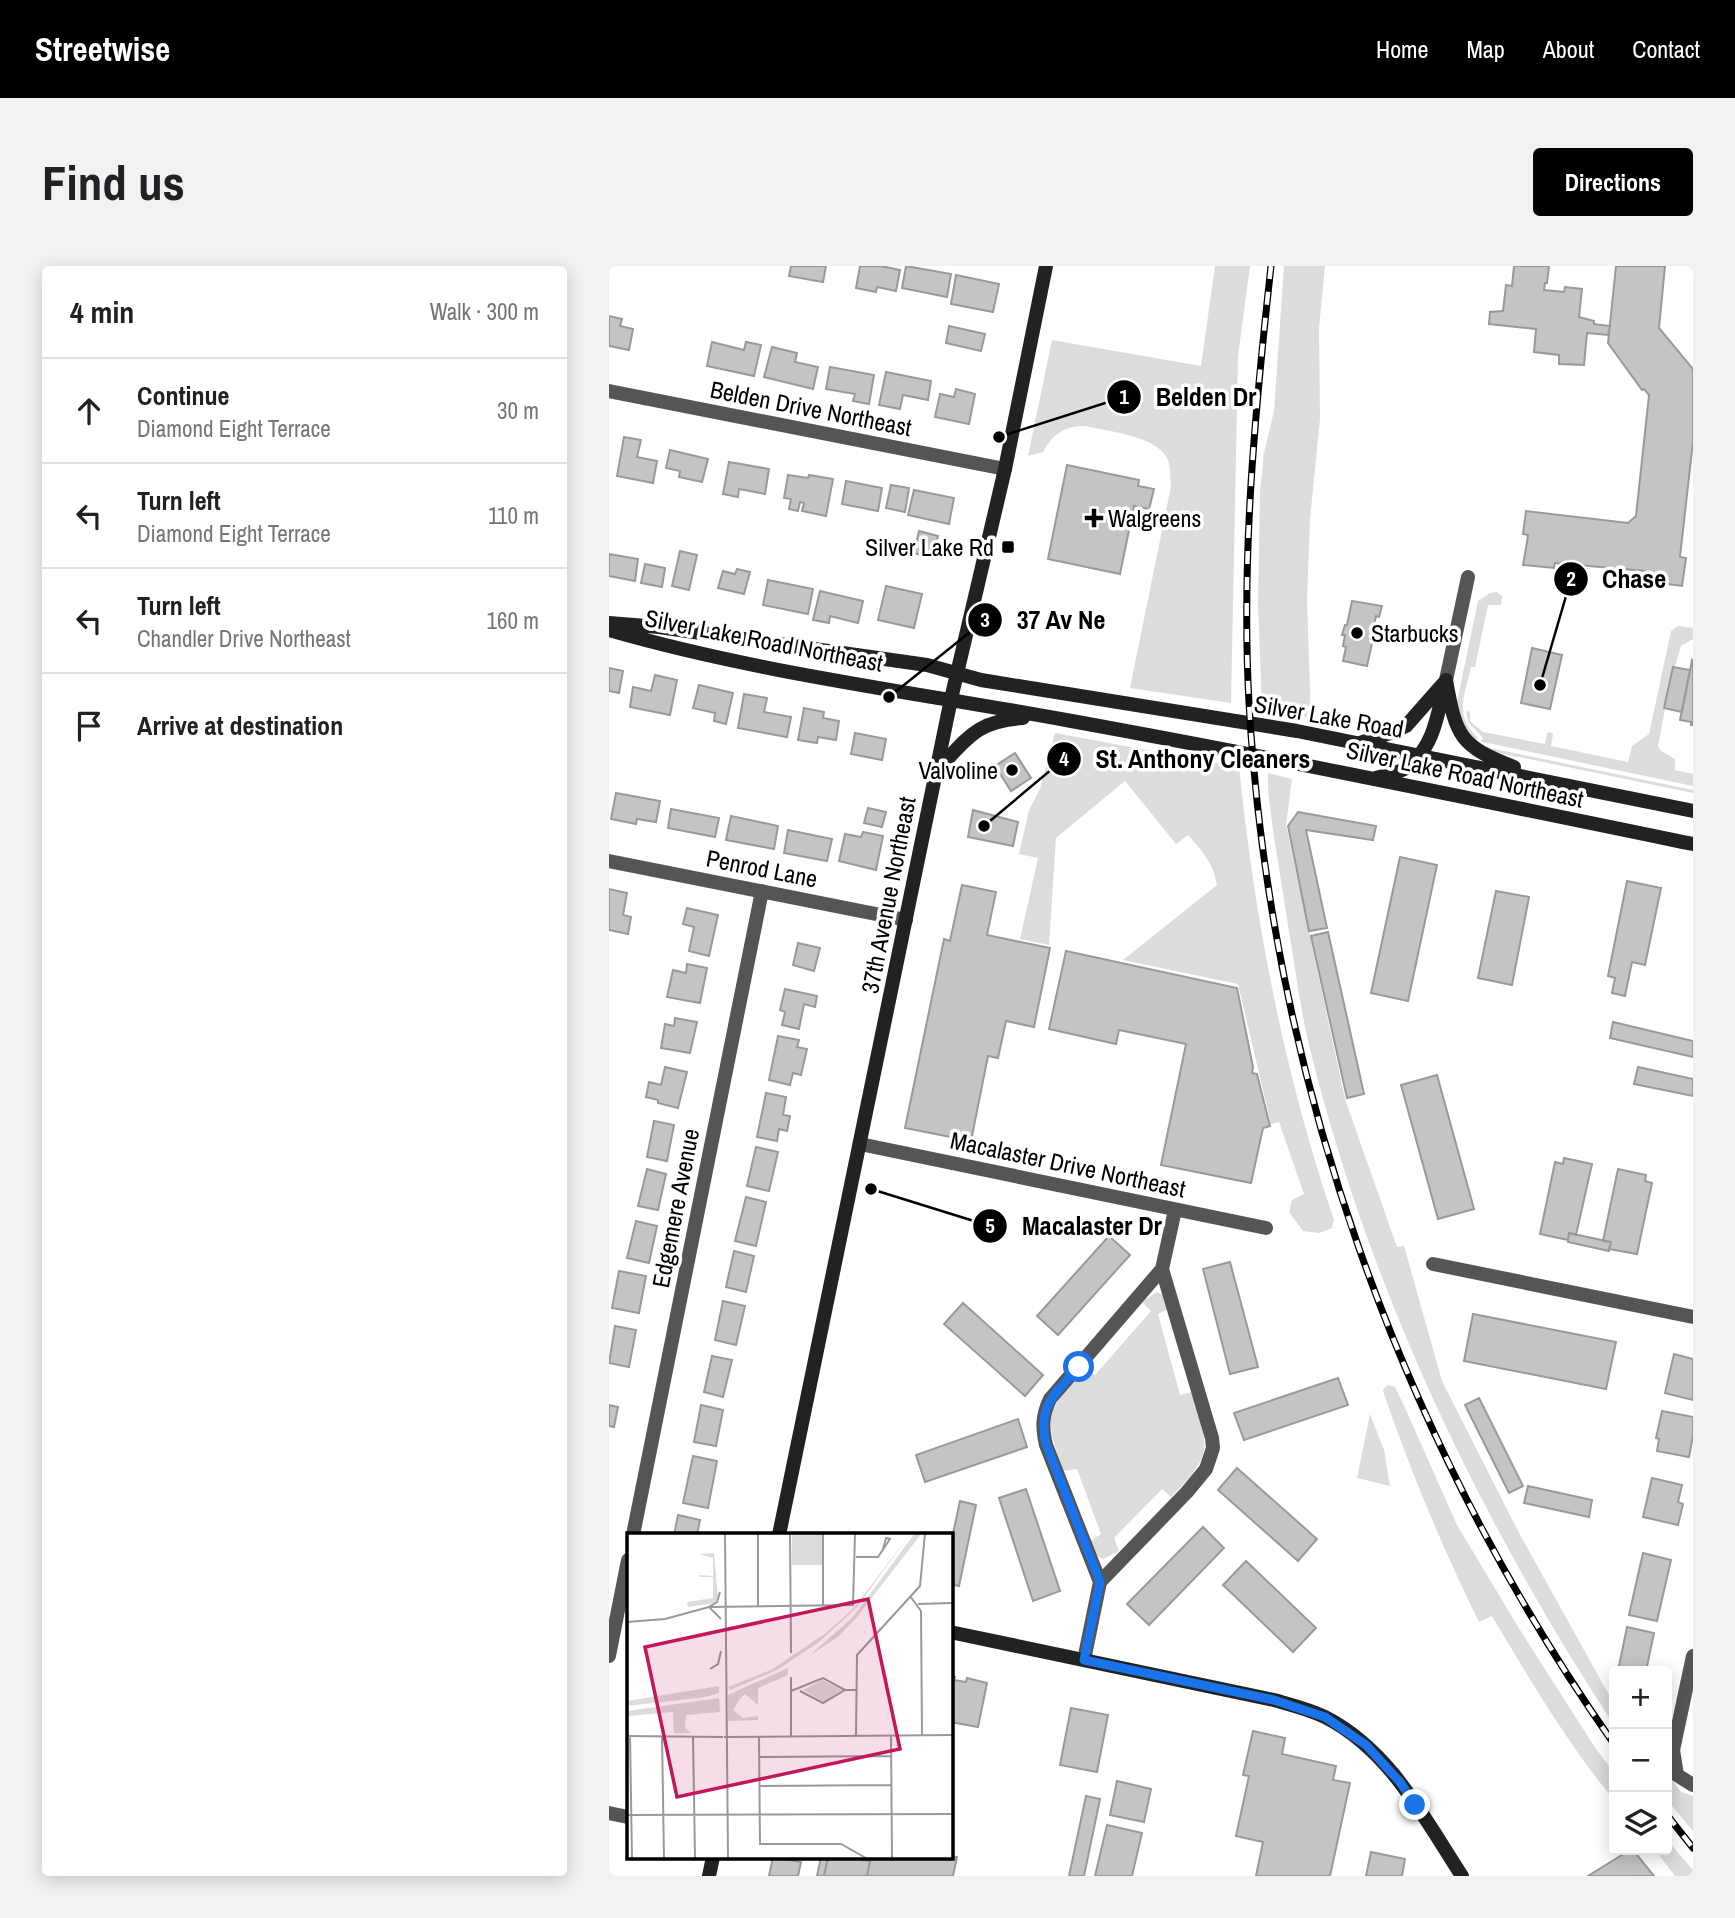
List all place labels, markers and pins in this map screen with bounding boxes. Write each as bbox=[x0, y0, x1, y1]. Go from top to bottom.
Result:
callout: Belden Dr bbox=[1107, 374, 1271, 421]
place label: Walgreens bbox=[1108, 502, 1201, 534]
marker: Walgreens bbox=[1086, 510, 1102, 526]
place label: Silver Lake Rd bbox=[865, 531, 994, 563]
marker: Silver Lake Rd bbox=[1000, 539, 1016, 555]
callout: Chase bbox=[1553, 555, 1680, 602]
callout: 37 Av Ne bbox=[967, 596, 1120, 643]
place label: Starbucks bbox=[1371, 617, 1459, 649]
marker: Starbucks bbox=[1349, 625, 1365, 641]
callout: St. Anthony Cleaners bbox=[1046, 736, 1325, 783]
place label: Valvoline bbox=[918, 754, 998, 786]
marker: Valvoline bbox=[1004, 762, 1020, 778]
callout: Macalaster Dr bbox=[973, 1202, 1176, 1249]

